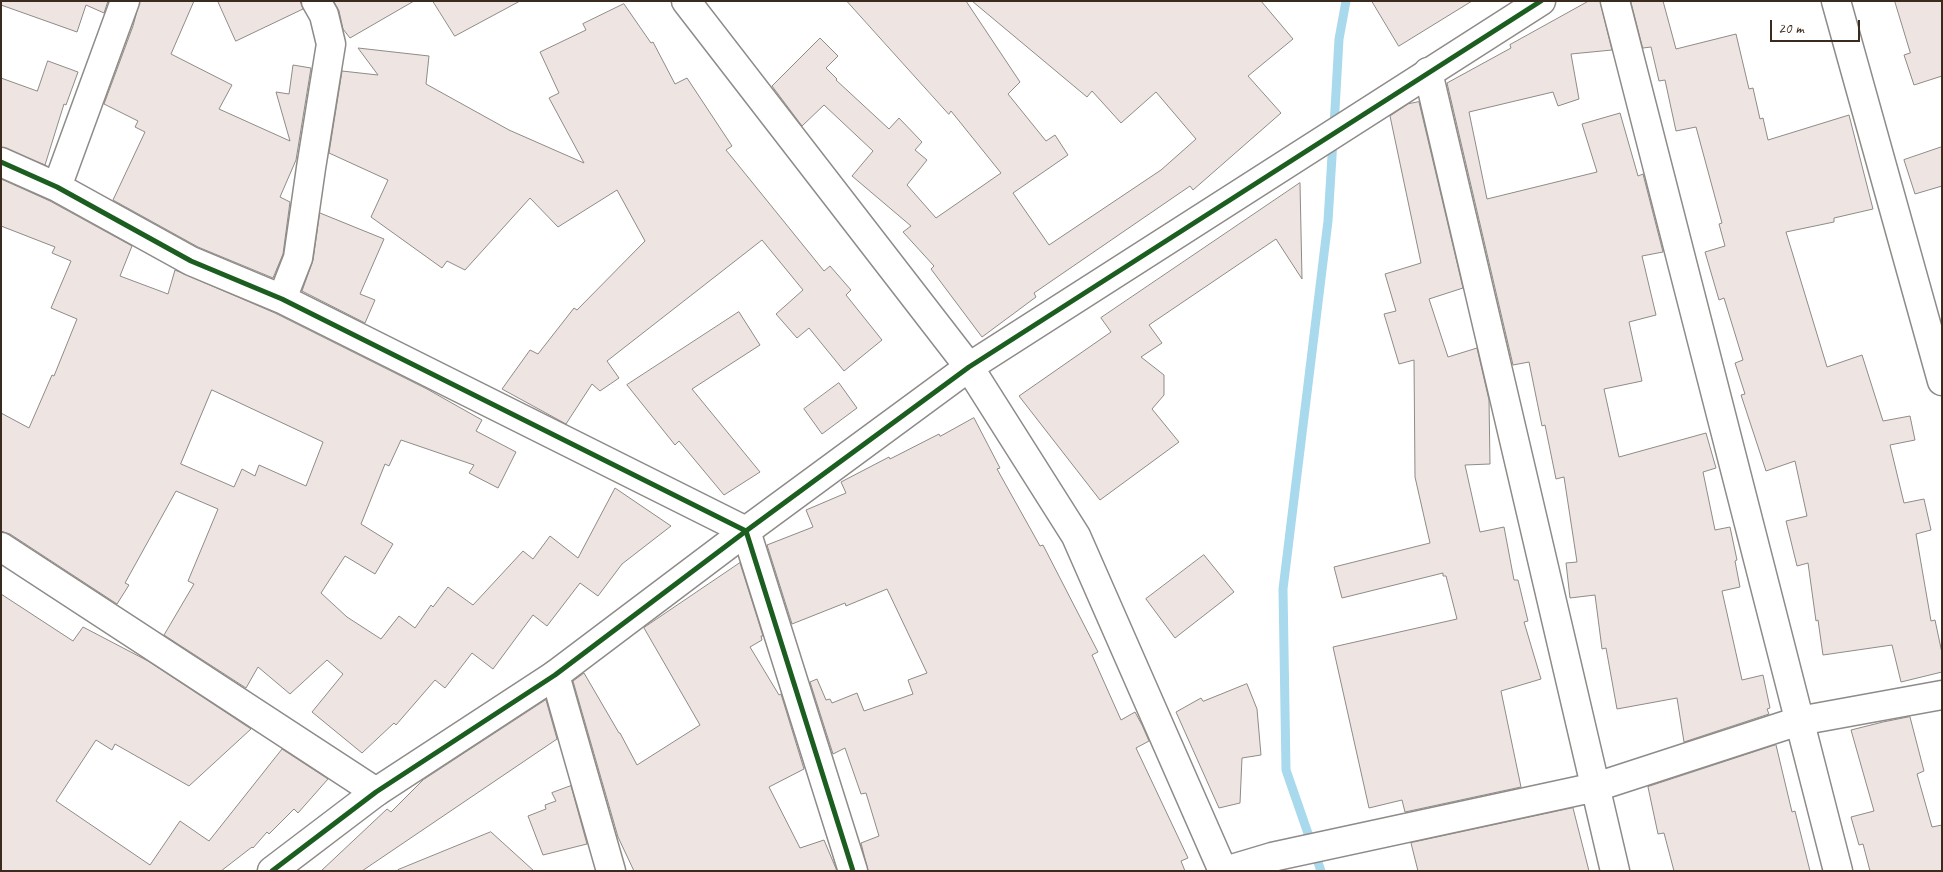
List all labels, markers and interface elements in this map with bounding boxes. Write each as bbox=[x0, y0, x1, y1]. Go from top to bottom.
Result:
scale bar bbox=[1773, 10, 1863, 42]
text: 20 m bbox=[1778, 19, 1804, 38]

